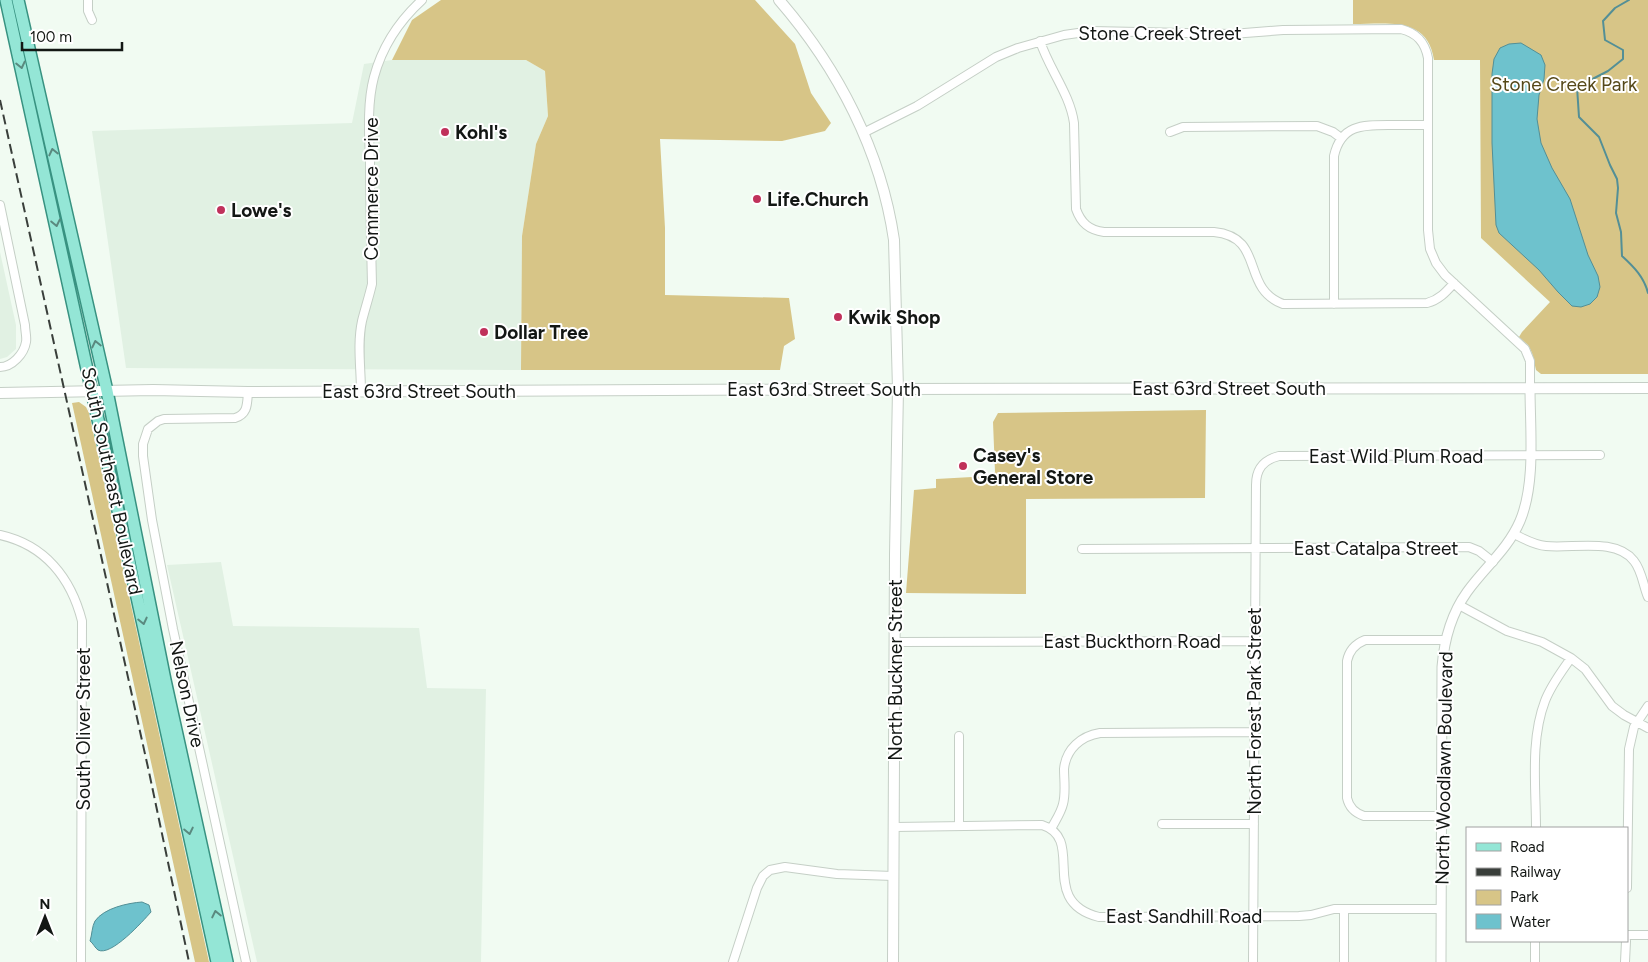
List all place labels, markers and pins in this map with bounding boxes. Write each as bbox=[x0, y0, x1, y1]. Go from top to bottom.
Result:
place label: Kohl's bbox=[455, 121, 507, 144]
marker: Kohl's bbox=[439, 126, 451, 138]
place label: Life.Church bbox=[767, 188, 868, 211]
marker: Life.Church bbox=[751, 193, 763, 205]
place label: Lowe's bbox=[231, 199, 292, 222]
marker: Lowe's bbox=[215, 204, 227, 216]
place label: Kwik Shop bbox=[848, 306, 941, 329]
marker: Kwik Shop bbox=[832, 311, 844, 323]
place label: Dollar Tree bbox=[494, 321, 589, 344]
marker: Dollar Tree bbox=[478, 326, 490, 338]
place label: Casey's General Store bbox=[973, 444, 1094, 489]
marker: Casey's General Store bbox=[957, 460, 969, 472]

